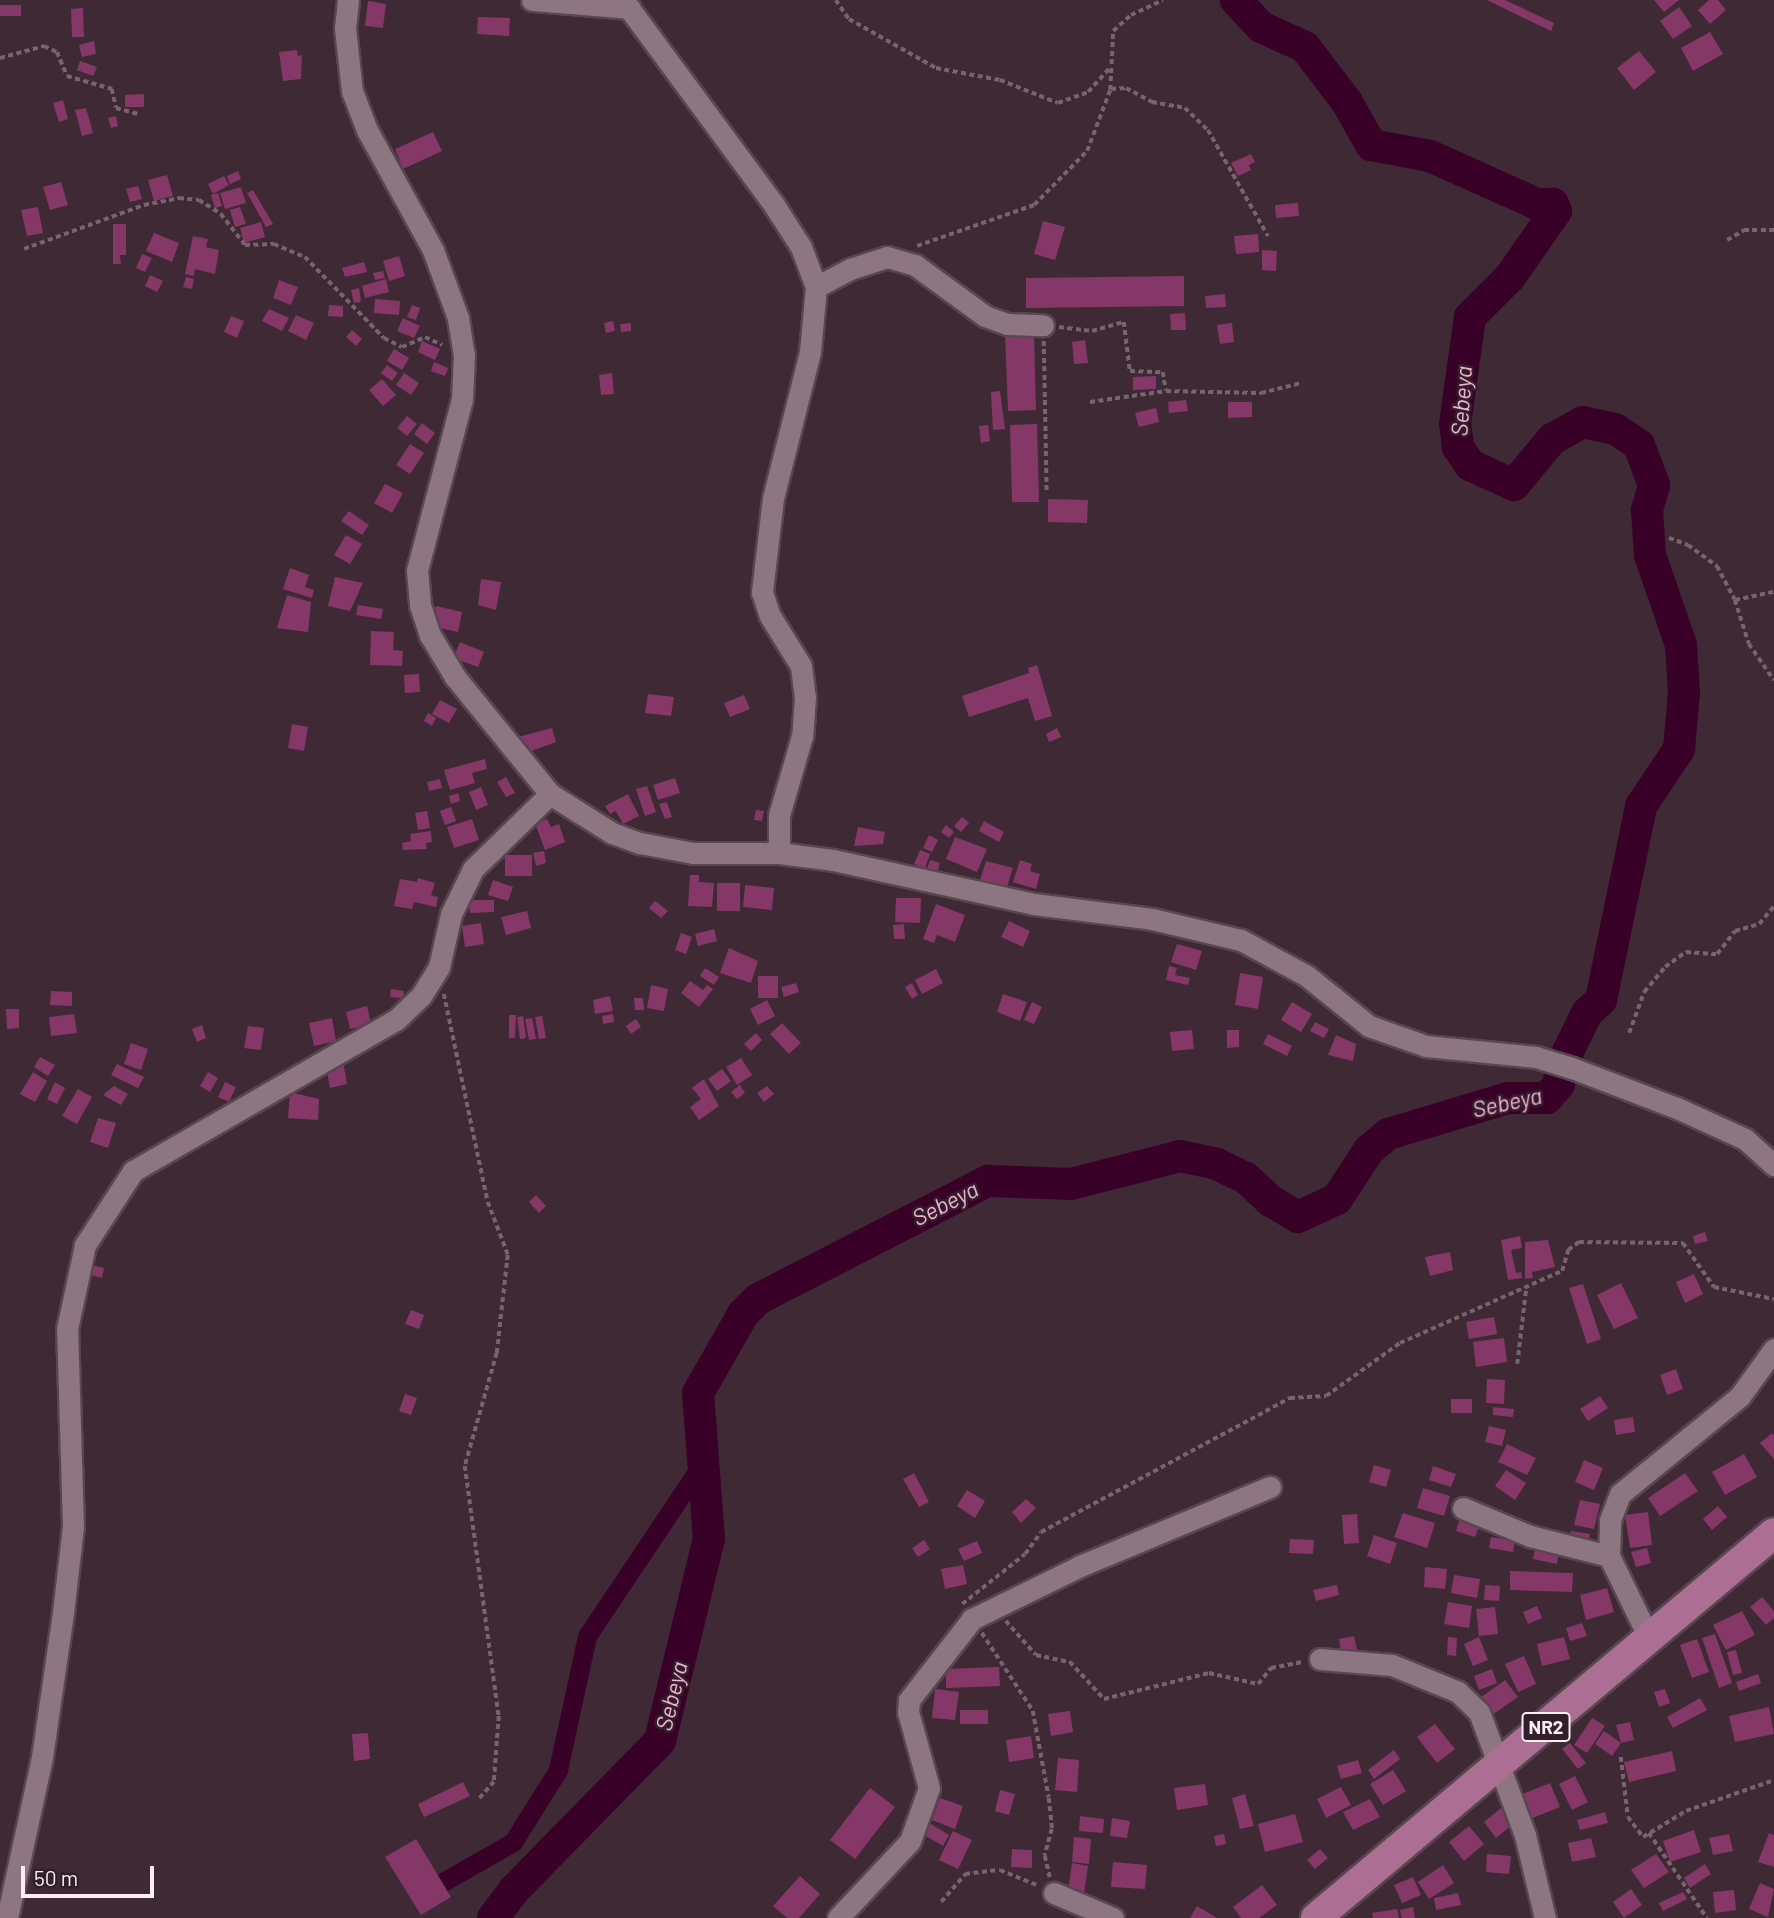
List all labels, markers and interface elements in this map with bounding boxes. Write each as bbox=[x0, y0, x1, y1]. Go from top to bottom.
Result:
water label: Sebeya bbox=[1445, 365, 1477, 437]
water label: Sebeya bbox=[1470, 1081, 1544, 1123]
water label: Sebeya bbox=[907, 1175, 983, 1231]
water label: Sebeya bbox=[649, 1658, 693, 1734]
road number: NR2 bbox=[1522, 1712, 1570, 1742]
scale bar bbox=[24, 1852, 158, 1896]
text: 50 m bbox=[34, 1865, 78, 1890]

